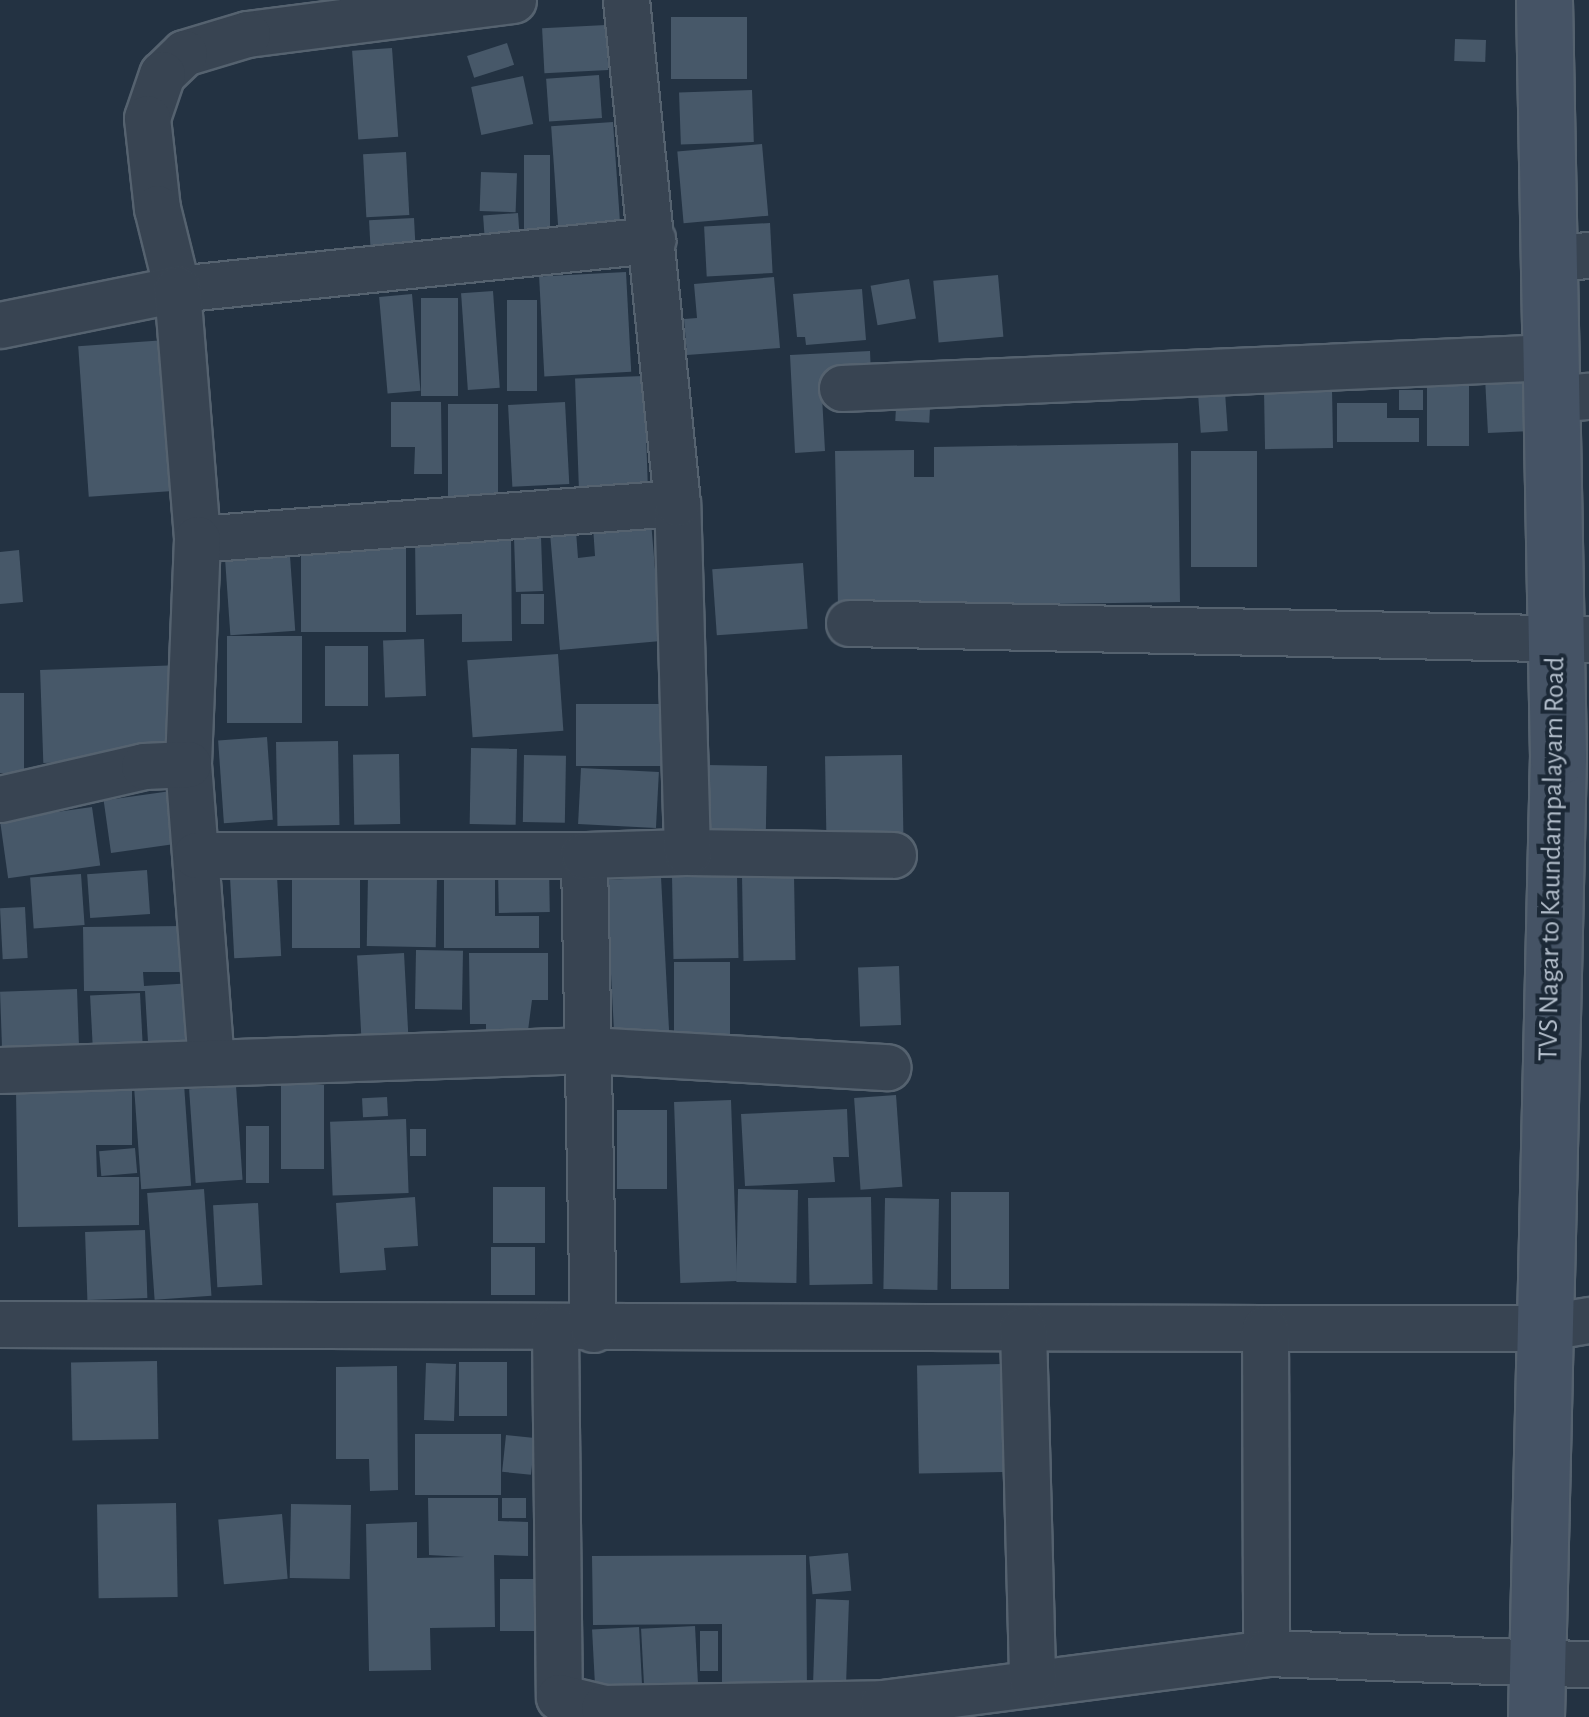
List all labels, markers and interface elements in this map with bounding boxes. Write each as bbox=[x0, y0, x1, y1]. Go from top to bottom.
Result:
street label: TVS Nagar to Kaundampalayam Road bbox=[1532, 657, 1572, 1061]

